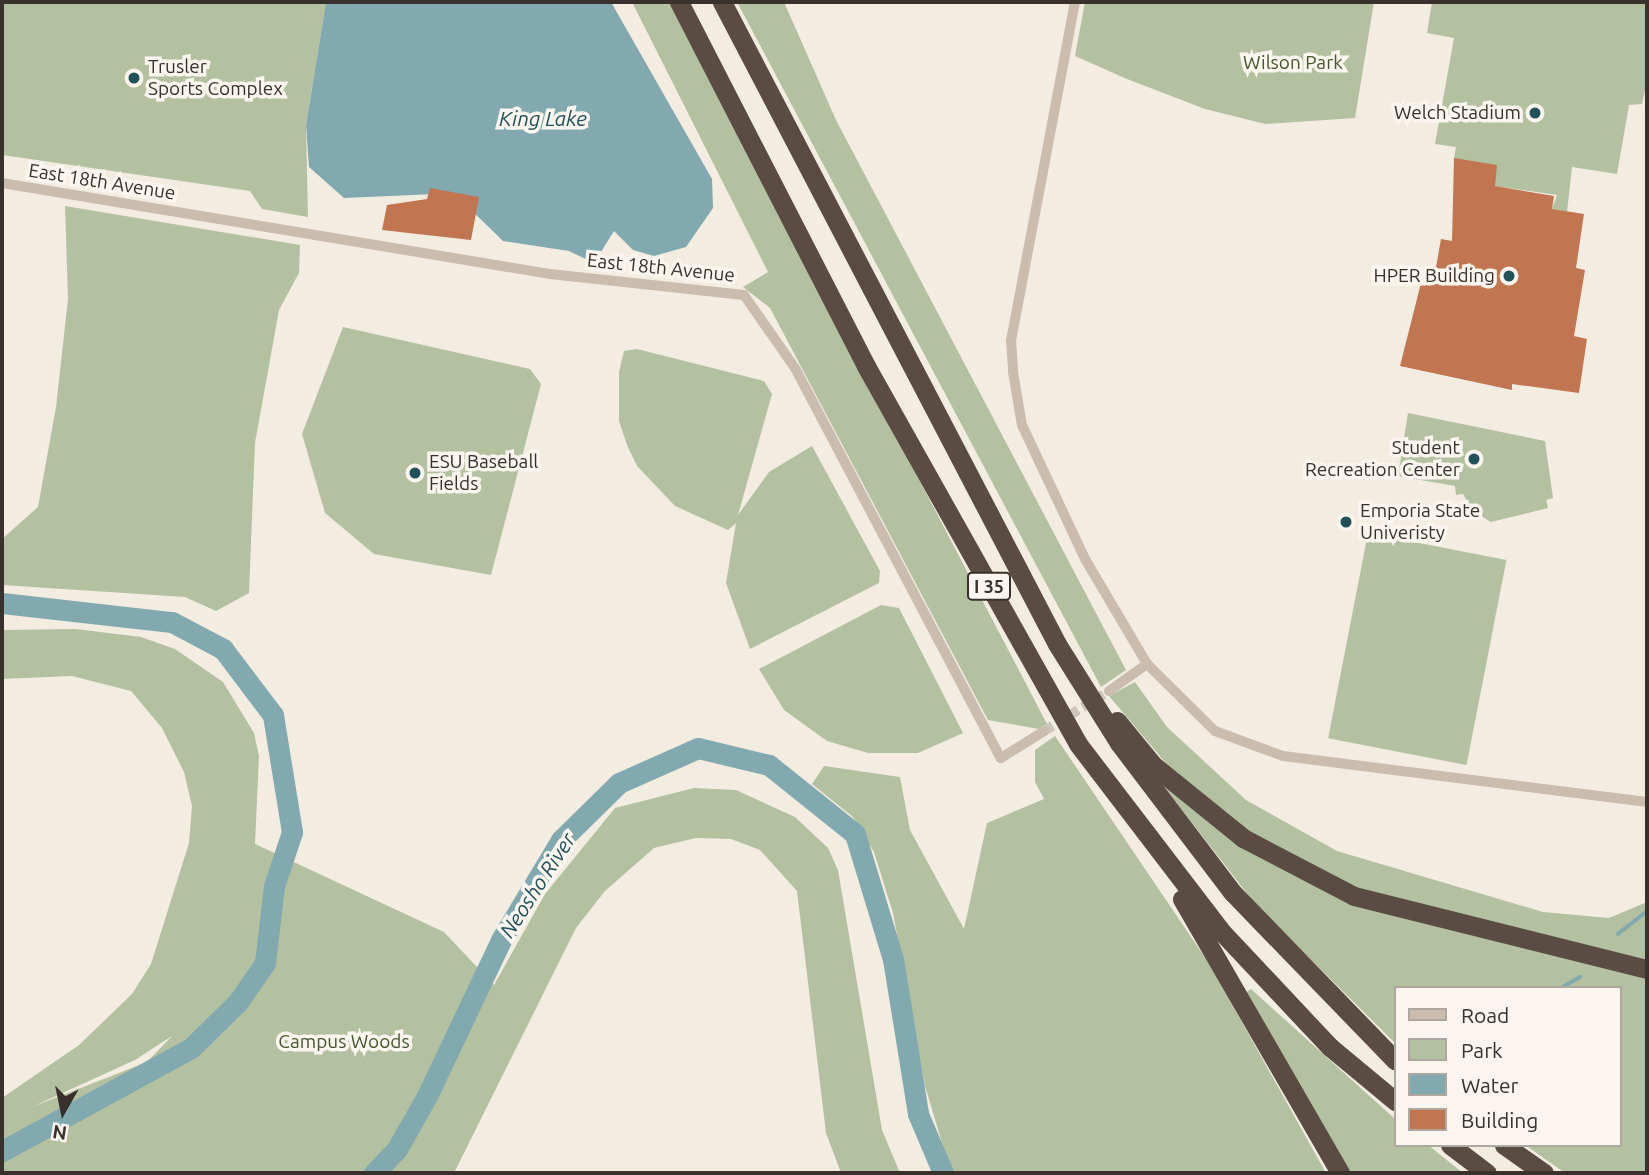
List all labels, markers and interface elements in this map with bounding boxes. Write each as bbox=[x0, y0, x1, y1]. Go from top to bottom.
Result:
park label: Wilson Park bbox=[1243, 52, 1343, 74]
place label: Trusler Sports Complex bbox=[148, 56, 283, 100]
marker: Trusler Sports Complex bbox=[126, 70, 142, 86]
place label: Welch Stadium bbox=[1394, 102, 1521, 124]
water label: King Lake bbox=[499, 105, 587, 131]
marker: Welch Stadium bbox=[1527, 105, 1543, 121]
street label: East 18th Avenue bbox=[27, 159, 177, 205]
street label: East 18th Avenue bbox=[586, 249, 736, 287]
place label: HPER Building bbox=[1374, 265, 1495, 287]
marker: HPER Building bbox=[1501, 268, 1517, 284]
place label: Student Recreation Center bbox=[1305, 437, 1460, 481]
place label: ESU Baseball Fields bbox=[429, 451, 538, 495]
marker: Student Recreation Center bbox=[1466, 451, 1482, 467]
marker: ESU Baseball Fields bbox=[407, 465, 423, 481]
place label: Emporia State Univeristy bbox=[1360, 500, 1480, 544]
marker: Emporia State Univeristy bbox=[1338, 514, 1354, 530]
road number: I 35 bbox=[966, 572, 1012, 600]
water label: Neosho River bbox=[494, 828, 580, 942]
legend bbox=[1394, 986, 1621, 1147]
text: Road bbox=[1461, 1003, 1509, 1027]
park label: Campus Woods bbox=[278, 1031, 410, 1053]
text: Park bbox=[1461, 1038, 1503, 1062]
text: Water bbox=[1461, 1073, 1519, 1097]
north arrow bbox=[28, 1077, 98, 1147]
text: Building bbox=[1461, 1108, 1538, 1132]
text: N bbox=[51, 1121, 68, 1145]

